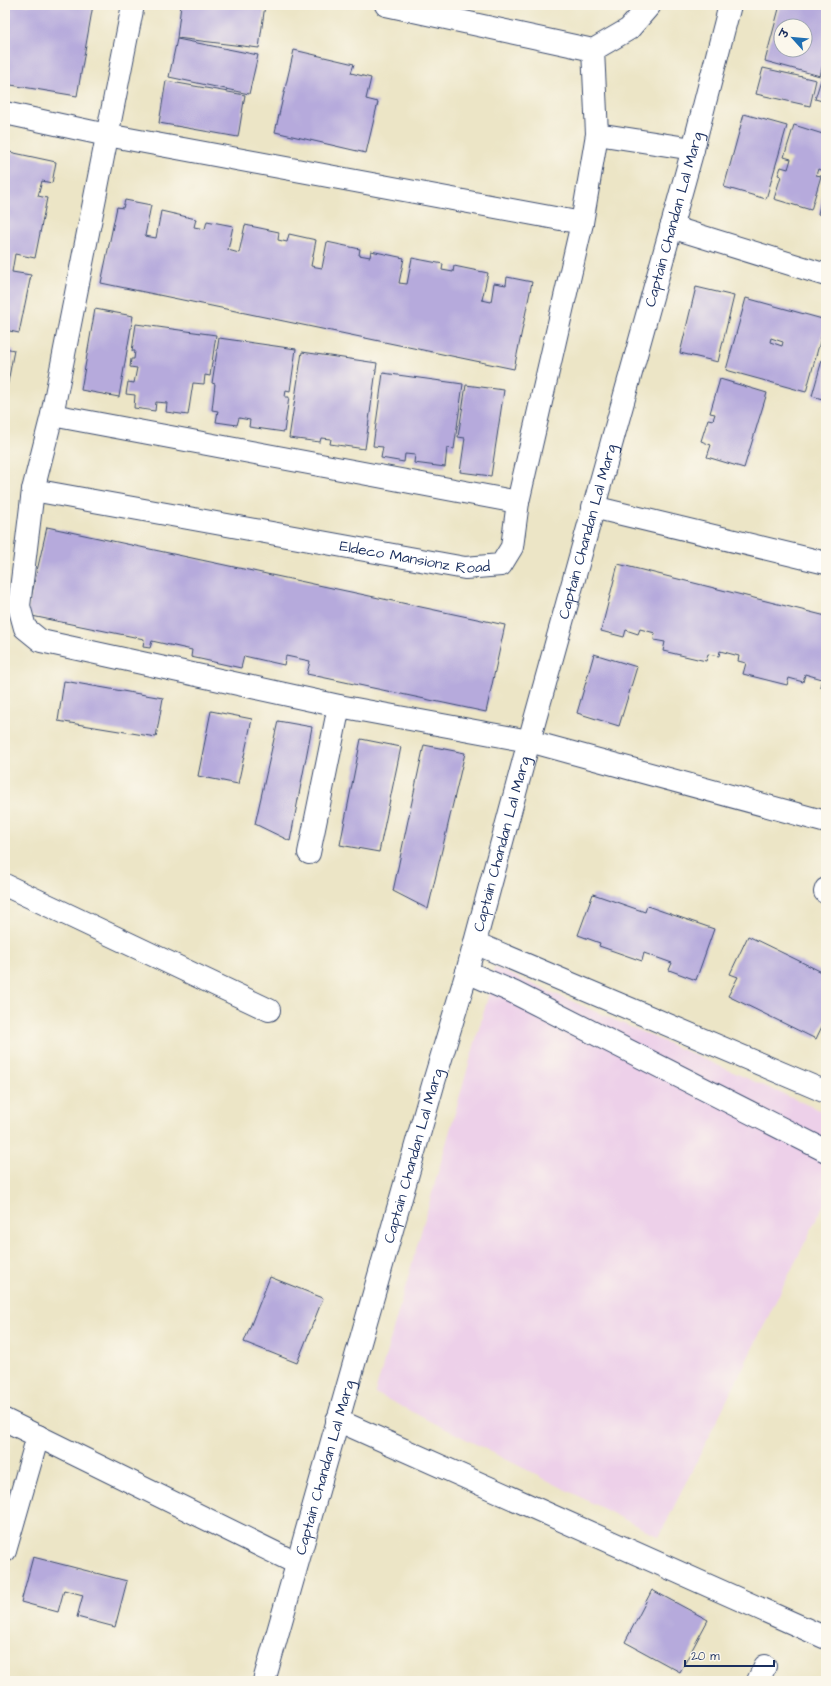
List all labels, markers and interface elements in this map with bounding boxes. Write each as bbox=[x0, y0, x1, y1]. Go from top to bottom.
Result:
north arrow bbox=[773, 18, 813, 58]
text: उ bbox=[776, 26, 794, 41]
street label: Captain Chandan Lal Marg bbox=[639, 129, 709, 309]
street label: Captain Chandan Lal Marg bbox=[553, 441, 622, 621]
street label: Eldeco Mansionz Road bbox=[338, 535, 491, 579]
street label: Captain Chandan Lal Marg bbox=[468, 754, 536, 934]
street label: Captain Chandan Lal Marg bbox=[378, 1066, 449, 1245]
street label: Captain Chandan Lal Marg bbox=[290, 1377, 360, 1557]
scale bar bbox=[685, 1642, 774, 1668]
text: 20 m bbox=[691, 1648, 720, 1665]

